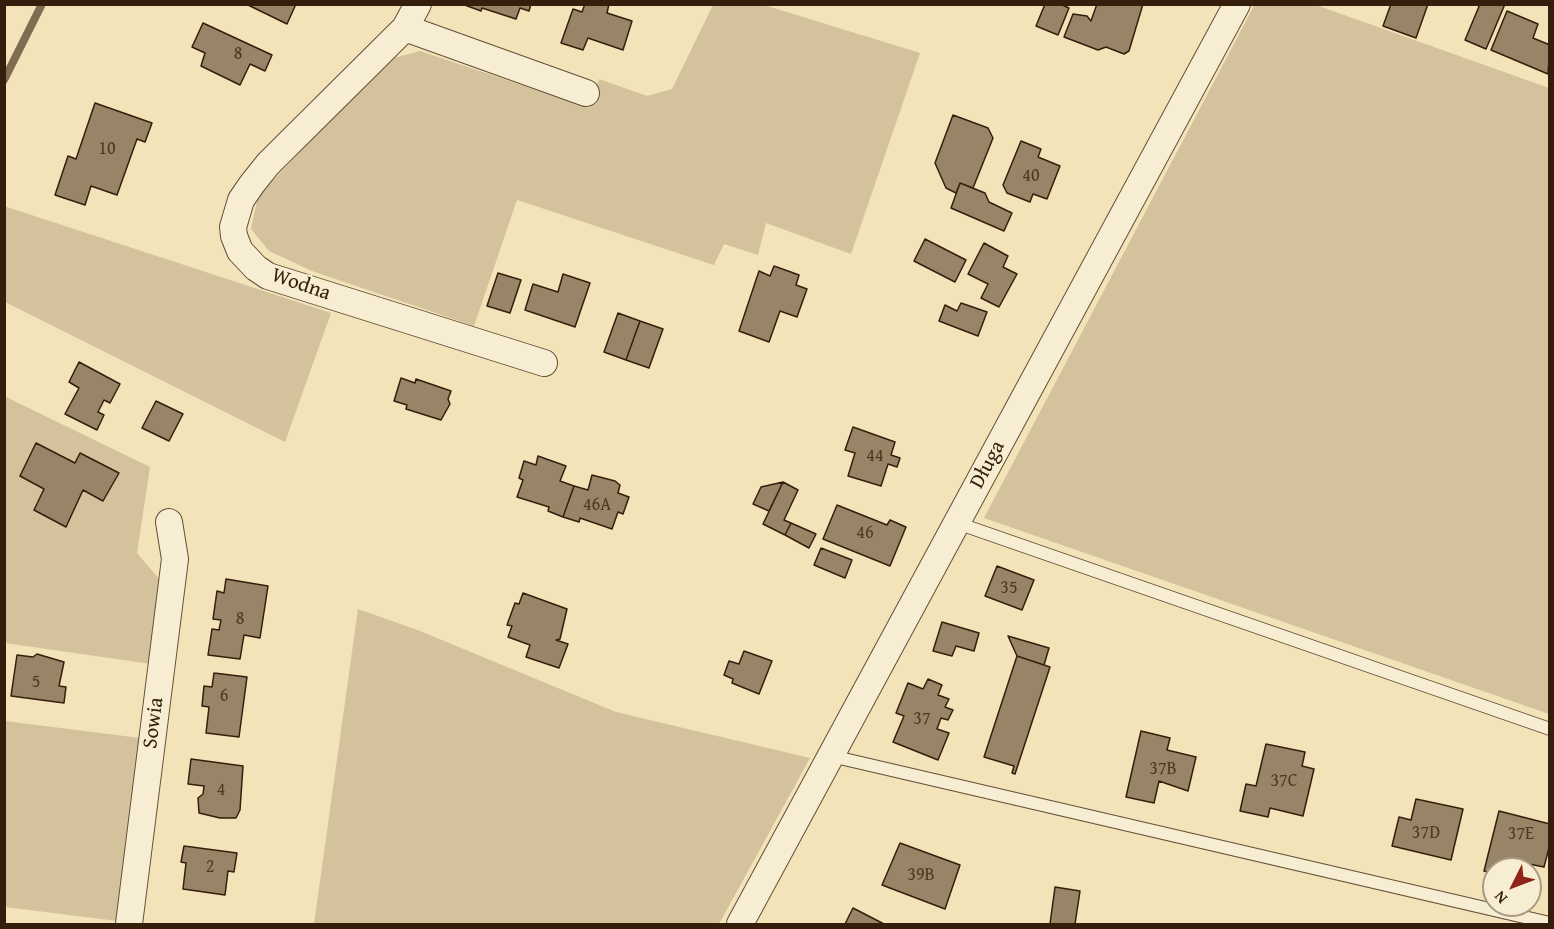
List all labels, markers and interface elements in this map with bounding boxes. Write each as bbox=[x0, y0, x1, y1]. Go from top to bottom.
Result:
house number: 8 bbox=[234, 43, 242, 65]
house number: 10 bbox=[98, 138, 116, 160]
house number: 40 bbox=[1022, 165, 1040, 187]
street label: Wodna bbox=[268, 263, 334, 307]
street label: Długa bbox=[965, 437, 1011, 493]
house number: 44 bbox=[866, 445, 884, 467]
house number: 46A bbox=[583, 494, 611, 516]
house number: 46 bbox=[856, 522, 874, 544]
house number: 35 bbox=[1000, 577, 1018, 599]
house number: 8 bbox=[236, 608, 244, 630]
house number: 5 bbox=[32, 671, 40, 693]
house number: 6 bbox=[220, 685, 228, 707]
street label: Sowia bbox=[138, 696, 170, 750]
house number: 37 bbox=[913, 708, 931, 730]
house number: 37B bbox=[1149, 758, 1177, 780]
house number: 37C bbox=[1270, 770, 1298, 792]
house number: 4 bbox=[217, 779, 225, 801]
house number: 37D bbox=[1412, 822, 1440, 844]
house number: 37E bbox=[1508, 823, 1534, 845]
house number: 2 bbox=[206, 856, 214, 878]
north arrow bbox=[1482, 857, 1542, 917]
house number: 39B bbox=[907, 864, 935, 886]
text: N bbox=[1488, 886, 1513, 910]

